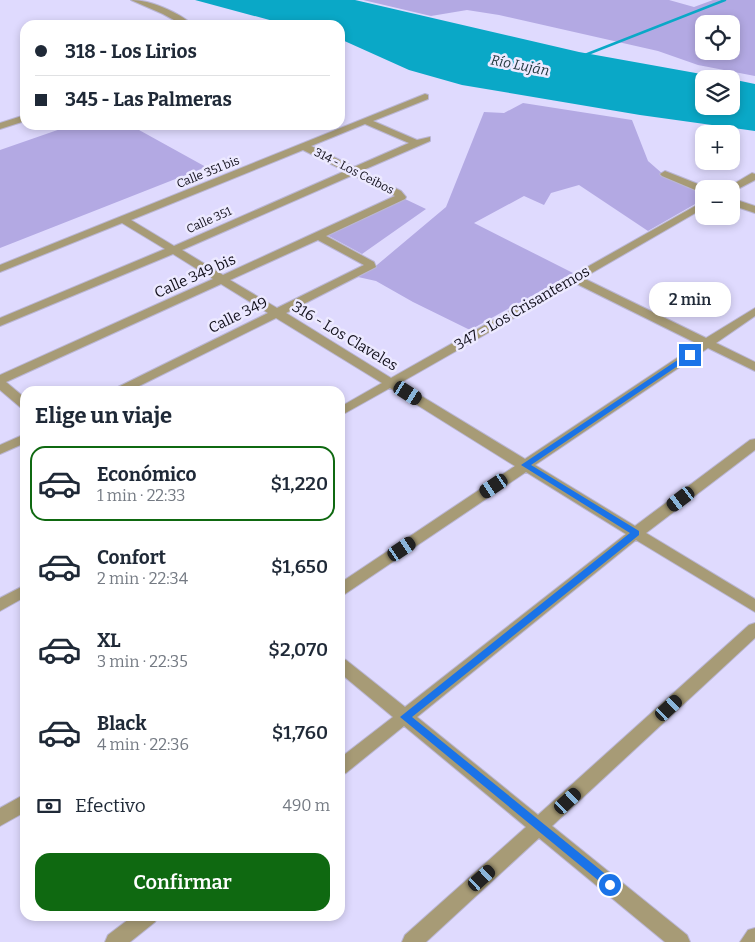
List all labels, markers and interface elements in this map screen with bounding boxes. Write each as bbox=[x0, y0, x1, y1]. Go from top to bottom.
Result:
map controls bbox=[695, 15, 740, 225]
button: locate bbox=[695, 15, 740, 60]
text: 318 - Los Lirios bbox=[65, 40, 197, 63]
water label: Río Luján bbox=[489, 51, 551, 80]
button: layers bbox=[695, 70, 740, 115]
text: 345 - Las Palmeras bbox=[65, 88, 232, 111]
button: + bbox=[695, 125, 740, 170]
street label: 314 - Los Ceibos bbox=[312, 145, 396, 197]
street label: Calle 351 bis bbox=[175, 153, 242, 191]
button: − bbox=[695, 180, 740, 225]
street label: Calle 351 bbox=[184, 204, 234, 236]
street label: Calle 349 bis bbox=[152, 250, 238, 302]
street label: 347 - Los Crisantemos bbox=[451, 262, 593, 354]
callout: 2 min bbox=[649, 282, 731, 318]
text: 2 min bbox=[669, 290, 711, 309]
street label: Calle 349 bbox=[206, 293, 270, 337]
street label: 316 - Los Claveles bbox=[289, 297, 401, 375]
route end bbox=[679, 344, 701, 366]
car bbox=[391, 379, 424, 407]
text: Elige un viaje bbox=[35, 402, 172, 429]
icon: car bbox=[37, 461, 82, 506]
text: Económico bbox=[97, 463, 197, 486]
car bbox=[477, 471, 510, 501]
text: $1,220 bbox=[270, 472, 328, 495]
car bbox=[664, 484, 697, 514]
text: 1 min · 22:33 bbox=[97, 486, 185, 505]
car bbox=[385, 534, 418, 564]
icon: car bbox=[37, 544, 82, 589]
text: Confort bbox=[97, 546, 166, 569]
text: $1,650 bbox=[271, 555, 328, 578]
text: 2 min · 22:34 bbox=[97, 569, 188, 588]
icon: car bbox=[37, 627, 82, 672]
text: XL bbox=[97, 629, 121, 652]
text: $2,070 bbox=[268, 638, 328, 661]
text: 3 min · 22:35 bbox=[97, 652, 188, 671]
car bbox=[652, 692, 685, 724]
icon: car bbox=[37, 710, 82, 755]
text: Black bbox=[97, 712, 147, 735]
text: $1,760 bbox=[272, 721, 328, 744]
text: 4 min · 22:36 bbox=[97, 735, 189, 754]
car bbox=[551, 785, 584, 817]
icon: cash bbox=[35, 792, 63, 820]
text: Efectivo bbox=[75, 794, 146, 817]
text: 490 m bbox=[283, 796, 330, 815]
button: Confirmar bbox=[35, 853, 330, 911]
car bbox=[465, 862, 498, 894]
route start bbox=[599, 874, 621, 896]

